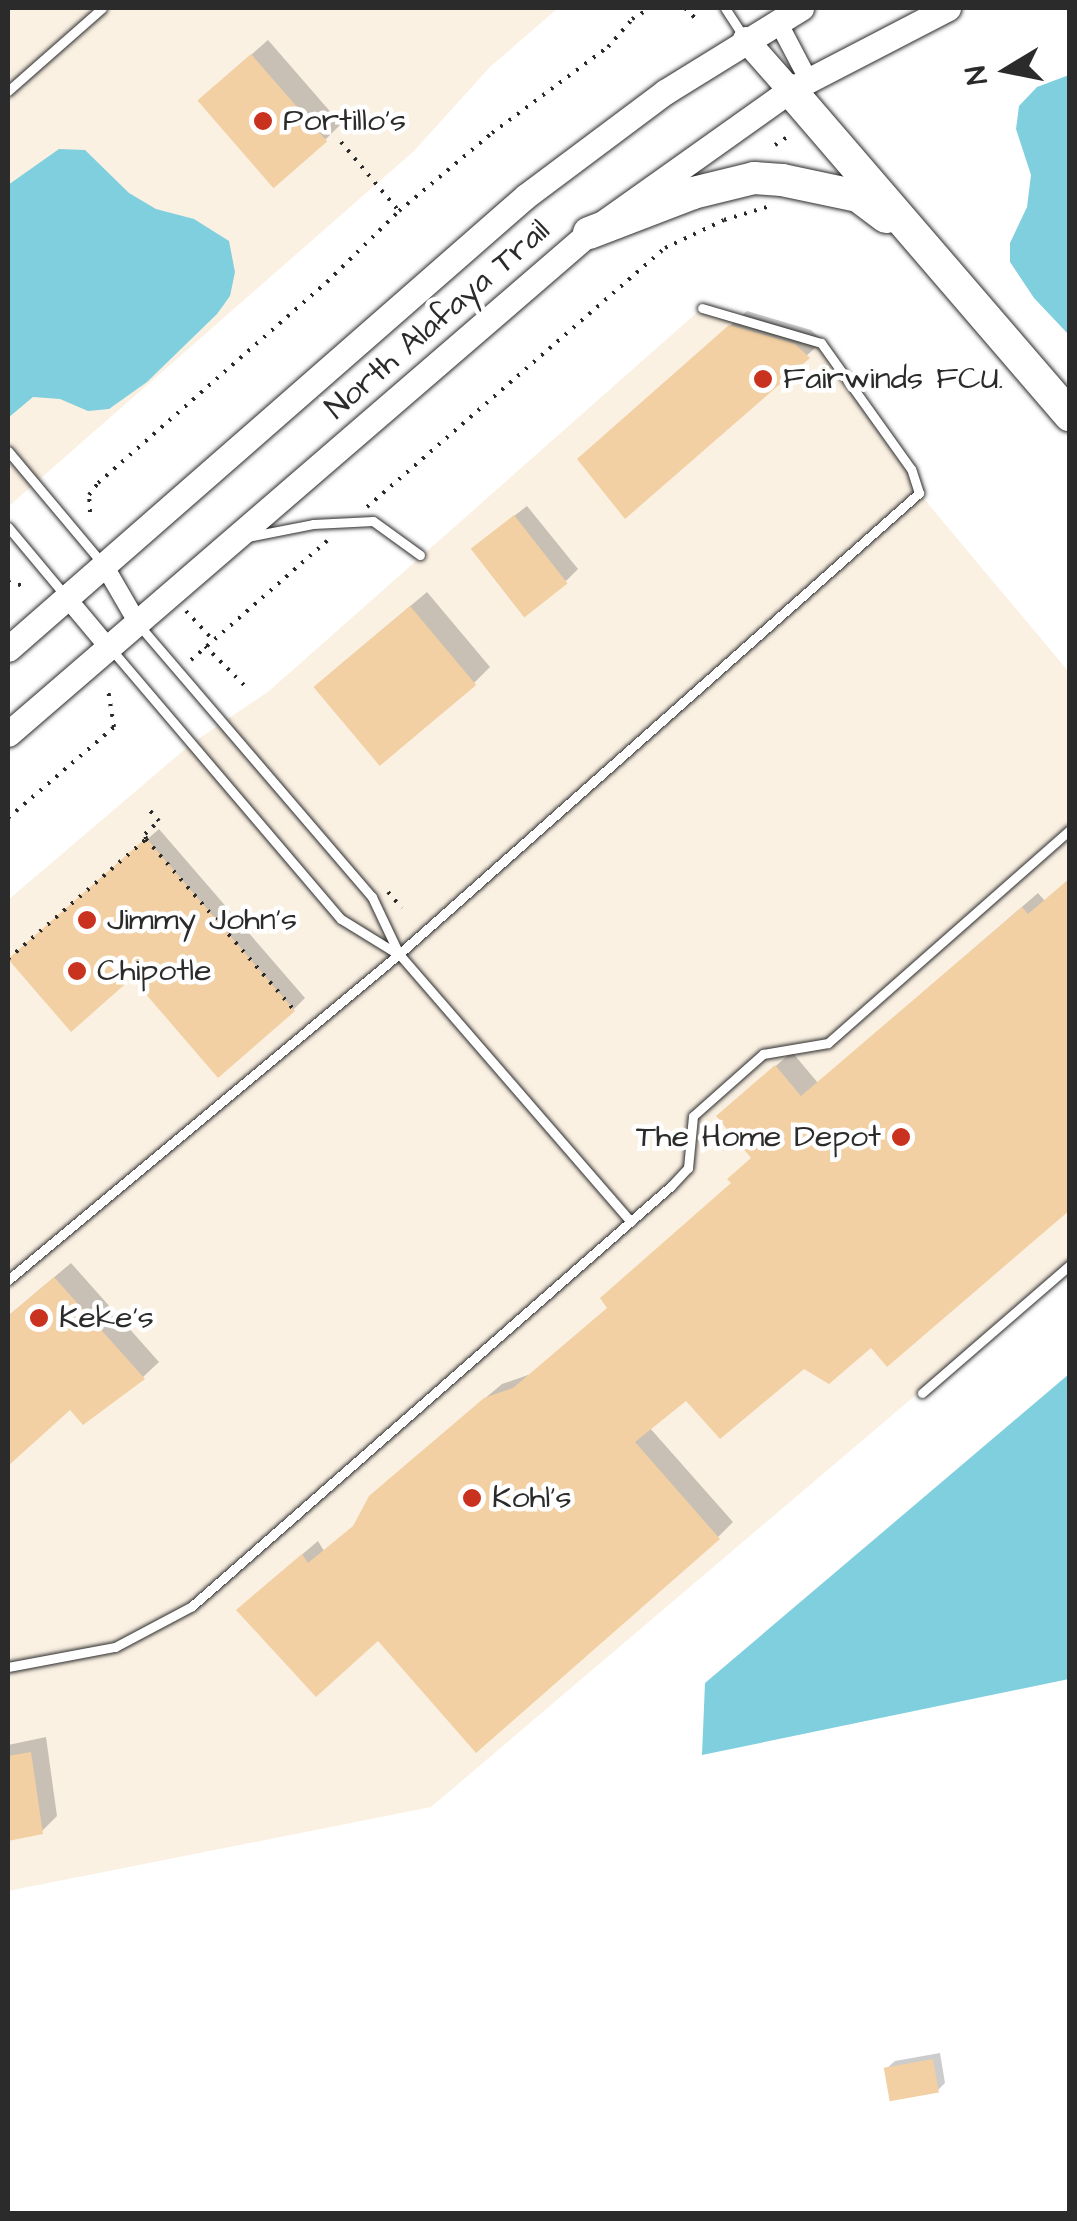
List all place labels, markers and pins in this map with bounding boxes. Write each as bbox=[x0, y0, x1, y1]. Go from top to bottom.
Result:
place label: Portillo's bbox=[283, 102, 406, 140]
marker: Portillo's bbox=[252, 110, 274, 132]
place label: Fairwinds FCU. bbox=[783, 360, 1003, 398]
marker: Fairwinds FCU. bbox=[752, 368, 774, 390]
place label: Jimmy John's bbox=[107, 901, 297, 939]
marker: Jimmy John's bbox=[76, 909, 98, 931]
place label: Chipotle bbox=[97, 952, 211, 990]
marker: Chipotle bbox=[66, 960, 88, 982]
place label: The Home Depot bbox=[636, 1118, 881, 1156]
marker: The Home Depot bbox=[890, 1126, 912, 1148]
place label: Keke's bbox=[59, 1299, 154, 1337]
marker: Keke's bbox=[28, 1307, 50, 1329]
place label: Kohl's bbox=[492, 1479, 572, 1517]
marker: Kohl's bbox=[461, 1487, 483, 1509]

